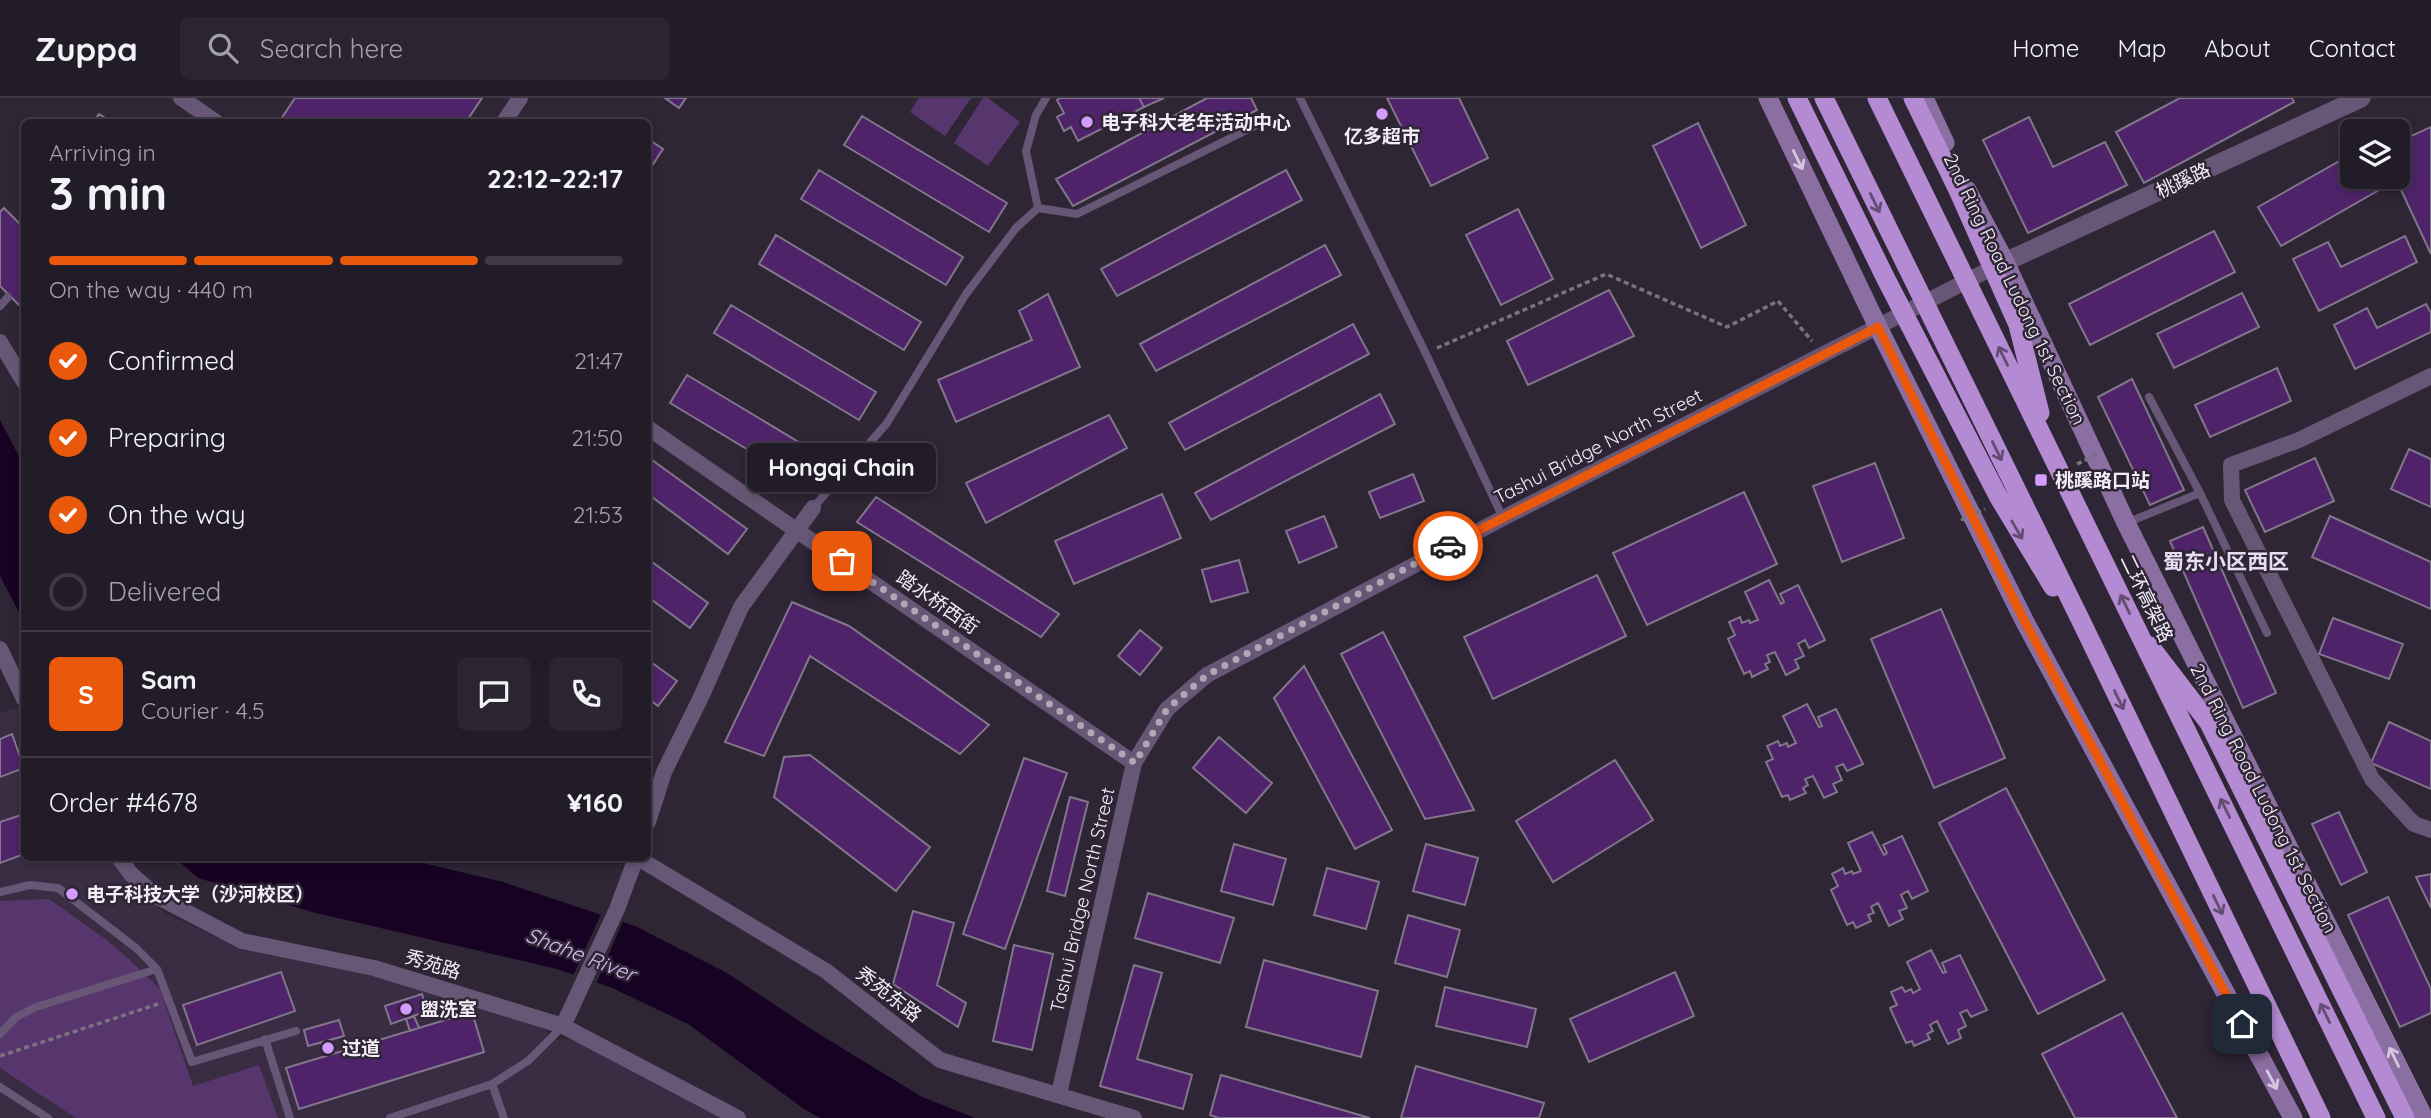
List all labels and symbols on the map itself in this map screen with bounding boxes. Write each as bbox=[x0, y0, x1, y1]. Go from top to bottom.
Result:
marker: 亿多超市 bbox=[1374, 106, 1390, 122]
place label: 电子科大老年活动中心 bbox=[1101, 110, 1291, 134]
marker: 电子科大老年活动中心 bbox=[1079, 114, 1095, 130]
place label: 亿多超市 bbox=[1344, 124, 1420, 148]
one-way arrow bbox=[1791, 149, 1805, 170]
street label: 2nd Ring Road Ludong 1st Section bbox=[1939, 149, 2091, 429]
street label: 桃蹊路 bbox=[2152, 157, 2214, 203]
one-way arrow bbox=[1869, 192, 1883, 213]
one-way arrow bbox=[1996, 346, 2009, 367]
street label: Tashui Bridge North Street bbox=[1490, 383, 1706, 509]
one-way arrow bbox=[1991, 440, 2005, 461]
callout: Hongqi Chain bbox=[748, 442, 936, 491]
place label: 桃蹊路口站 bbox=[2055, 468, 2150, 492]
marker: 桃蹊路口站 bbox=[2033, 472, 2049, 488]
courier bbox=[1413, 511, 1483, 581]
one-way arrow bbox=[2011, 519, 2025, 539]
pin bbox=[812, 531, 872, 591]
district label: 蜀东小区西区 bbox=[2163, 548, 2289, 574]
street label: 二环高架路 bbox=[2115, 550, 2179, 646]
street label: 踏水桥西街 bbox=[892, 565, 984, 639]
one-way arrow bbox=[2117, 594, 2131, 615]
street label: 2nd Ring Road Ludong 1st Section bbox=[2185, 659, 2343, 937]
one-way arrow bbox=[2112, 689, 2126, 710]
street label: Tashui Bridge North Street bbox=[1044, 785, 1120, 1015]
one-way arrow bbox=[2217, 798, 2231, 819]
place label: 电子科技大学（沙河校区） bbox=[86, 882, 314, 906]
marker: 电子科技大学（沙河校区） bbox=[64, 886, 80, 902]
one-way arrow bbox=[2211, 894, 2225, 915]
water label: Shahe River bbox=[522, 921, 642, 988]
street label: 秀苑路 bbox=[402, 944, 464, 984]
street label: 秀苑东路 bbox=[852, 961, 926, 1027]
pin bbox=[2212, 994, 2272, 1054]
place label: 盥洗室 bbox=[420, 997, 477, 1021]
marker: 盥洗室 bbox=[398, 1001, 414, 1017]
one-way arrow bbox=[2317, 1003, 2331, 1024]
place label: 过道 bbox=[342, 1036, 380, 1060]
marker: 过道 bbox=[320, 1040, 336, 1056]
one-way arrow bbox=[2386, 1047, 2400, 1068]
one-way arrow bbox=[2266, 1069, 2280, 1090]

